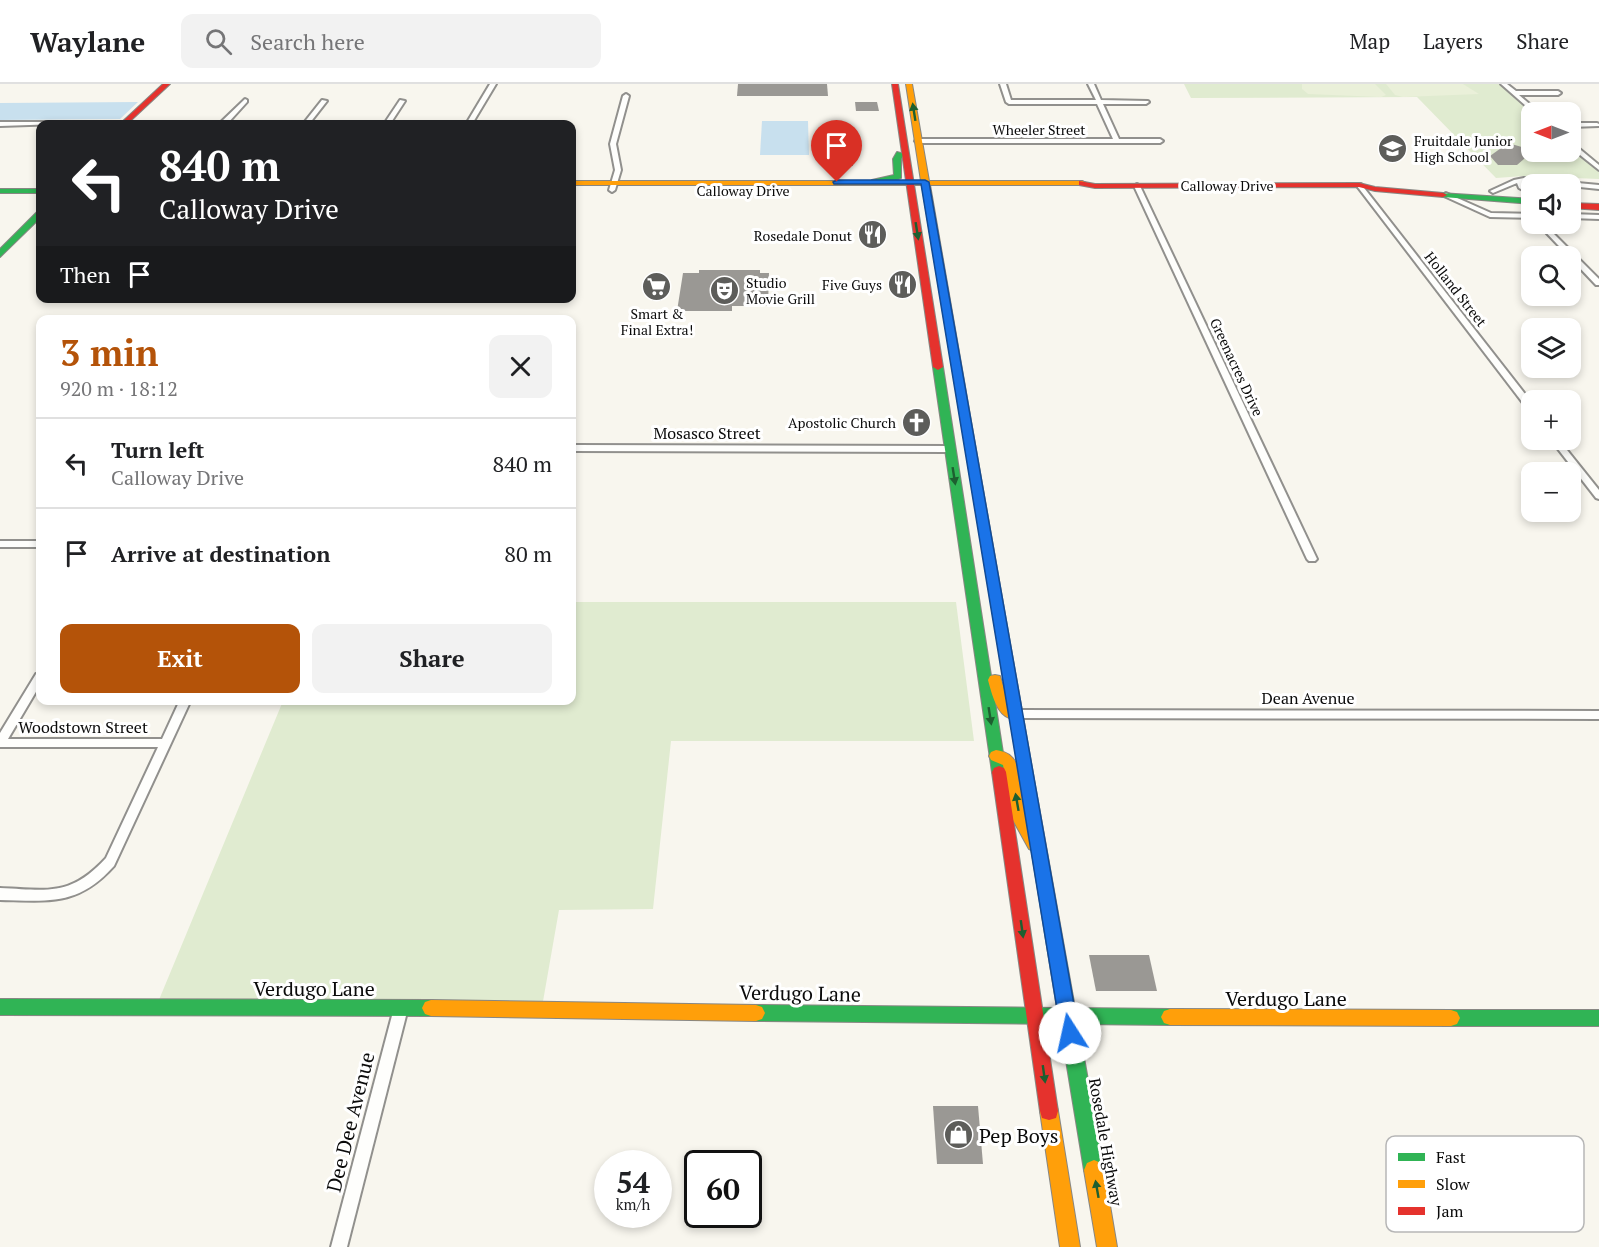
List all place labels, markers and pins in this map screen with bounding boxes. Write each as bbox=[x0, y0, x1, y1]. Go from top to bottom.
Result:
pin bbox=[811, 120, 862, 182]
place label: Fruitdale Junior High School bbox=[1414, 131, 1513, 166]
school or university icon: Fruitdale Junior High School bbox=[1377, 132, 1409, 164]
restaurant icon: Rosedale Donut bbox=[857, 219, 889, 251]
place label: Rosedale Donut bbox=[754, 226, 853, 245]
restaurant icon: Five Guys bbox=[887, 268, 919, 300]
supermarket icon: Smart & Final Extra! bbox=[641, 270, 673, 302]
place label: Studio Movie Grill bbox=[746, 273, 815, 308]
theatre icon: Studio Movie Grill bbox=[709, 274, 741, 306]
place label: Five Guys bbox=[822, 275, 882, 294]
place label: Smart & Final Extra! bbox=[621, 304, 693, 339]
church icon: Apostolic Church bbox=[901, 406, 933, 438]
place label: Apostolic Church bbox=[788, 413, 896, 432]
shop icon: Pep Boys bbox=[942, 1119, 974, 1151]
place label: Pep Boys bbox=[979, 1122, 1058, 1149]

